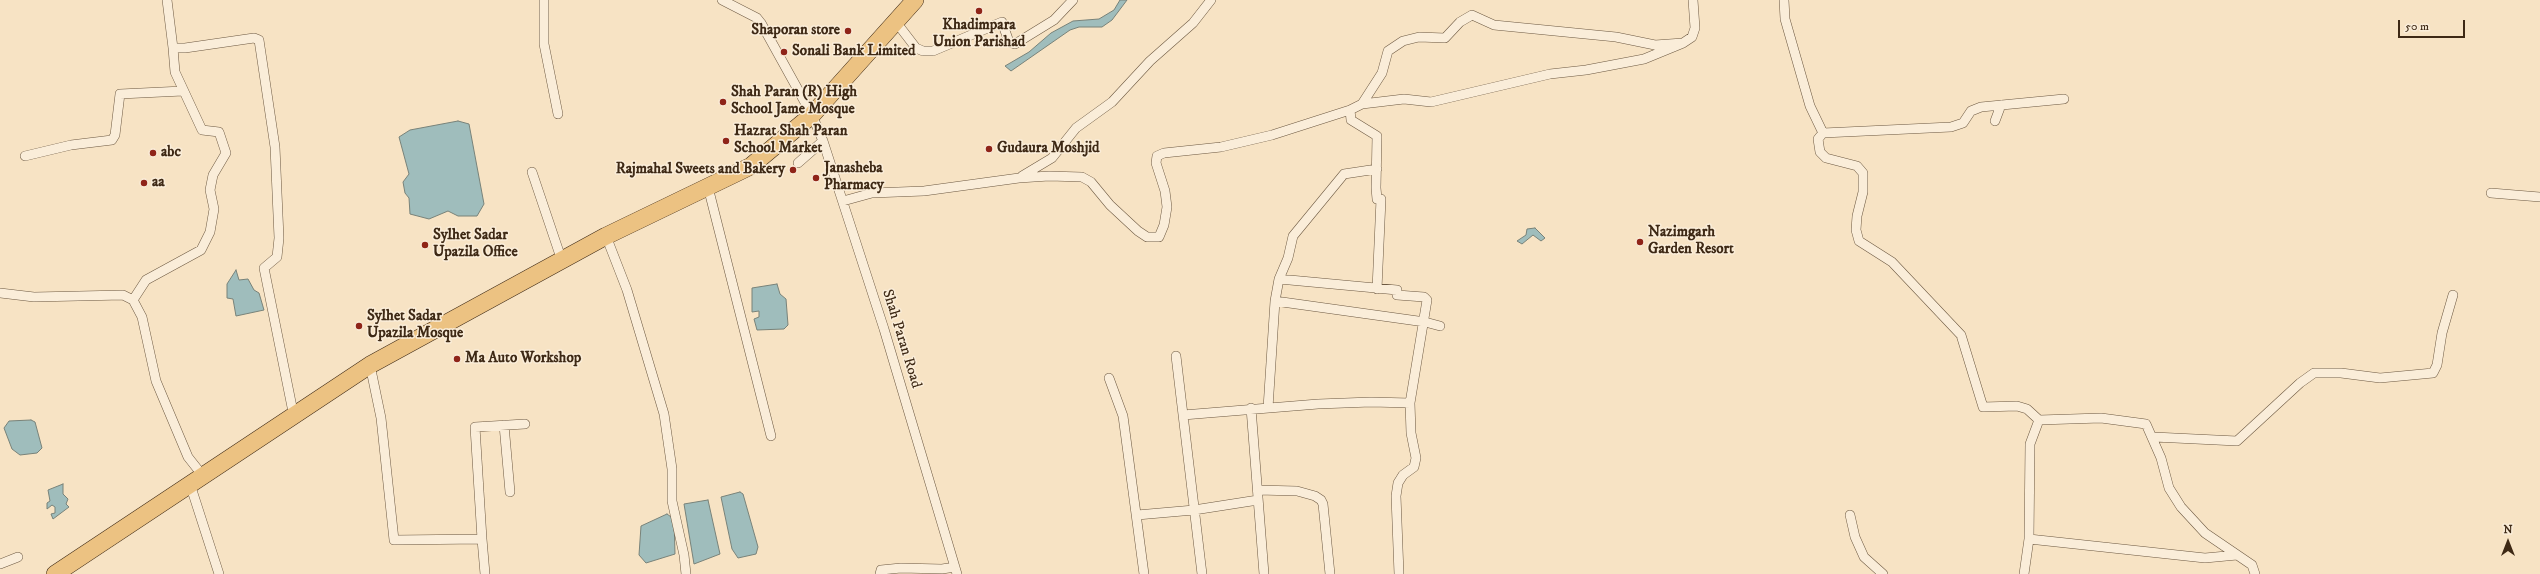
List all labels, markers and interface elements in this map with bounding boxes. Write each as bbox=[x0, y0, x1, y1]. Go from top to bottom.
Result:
marker: Khadimpara Union Parishad bbox=[974, 6, 984, 16]
scale bar bbox=[2400, 12, 2467, 38]
place label: Khadimpara Union Parishad bbox=[933, 17, 1025, 52]
text: 50 m bbox=[2405, 19, 2429, 34]
place label: Shaporan store bbox=[751, 22, 840, 40]
marker: Shaporan store bbox=[843, 26, 853, 36]
place label: Sonali Bank Limited bbox=[792, 43, 916, 61]
marker: Sonali Bank Limited bbox=[779, 47, 789, 57]
place label: Shah Paran (R) High School Jame Mosque bbox=[731, 84, 857, 119]
marker: Shah Paran (R) High School Jame Mosque bbox=[718, 97, 728, 107]
place label: Hazrat Shah Paran School Market bbox=[734, 123, 848, 158]
marker: Hazrat Shah Paran School Market bbox=[721, 136, 731, 146]
place label: Gudaura Moshjid bbox=[997, 140, 1100, 158]
place label: abc bbox=[161, 144, 181, 162]
marker: Gudaura Moshjid bbox=[984, 144, 994, 154]
marker: abc bbox=[148, 148, 158, 158]
place label: Janasheba Pharmacy bbox=[824, 160, 884, 195]
place label: Rajmahal Sweets and Bakery bbox=[616, 161, 785, 179]
marker: Rajmahal Sweets and Bakery bbox=[788, 165, 798, 175]
marker: Janasheba Pharmacy bbox=[811, 173, 821, 183]
place label: aa bbox=[152, 174, 165, 192]
marker: aa bbox=[139, 178, 149, 188]
place label: Nazimgarh Garden Resort bbox=[1648, 224, 1734, 259]
place label: Sylhet Sadar Upazila Office bbox=[433, 227, 518, 262]
marker: Nazimgarh Garden Resort bbox=[1635, 237, 1645, 247]
marker: Sylhet Sadar Upazila Office bbox=[420, 240, 430, 250]
street label: Shah Paran Road bbox=[877, 287, 925, 391]
place label: Sylhet Sadar Upazila Mosque bbox=[367, 308, 463, 343]
marker: Sylhet Sadar Upazila Mosque bbox=[354, 321, 364, 331]
place label: Ma Auto Workshop bbox=[465, 350, 581, 368]
marker: Ma Auto Workshop bbox=[452, 354, 462, 364]
north arrow bbox=[2488, 522, 2528, 562]
text: N bbox=[2503, 523, 2513, 537]

